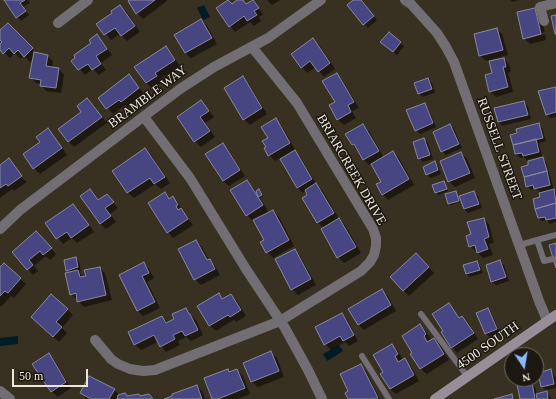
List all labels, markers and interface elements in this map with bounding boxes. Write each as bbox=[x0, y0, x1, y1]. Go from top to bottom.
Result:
street label: BRAMBLE WAY bbox=[106, 62, 190, 132]
street label: RUSSELL STREET bbox=[473, 96, 525, 202]
street label: BRIARCREEK DRIVE bbox=[313, 112, 389, 228]
street label: 4500 SOUTH bbox=[454, 319, 522, 373]
north arrow bbox=[504, 347, 544, 387]
scale bar bbox=[14, 361, 90, 387]
text: 50 m bbox=[19, 369, 43, 383]
text: N bbox=[521, 371, 531, 384]

